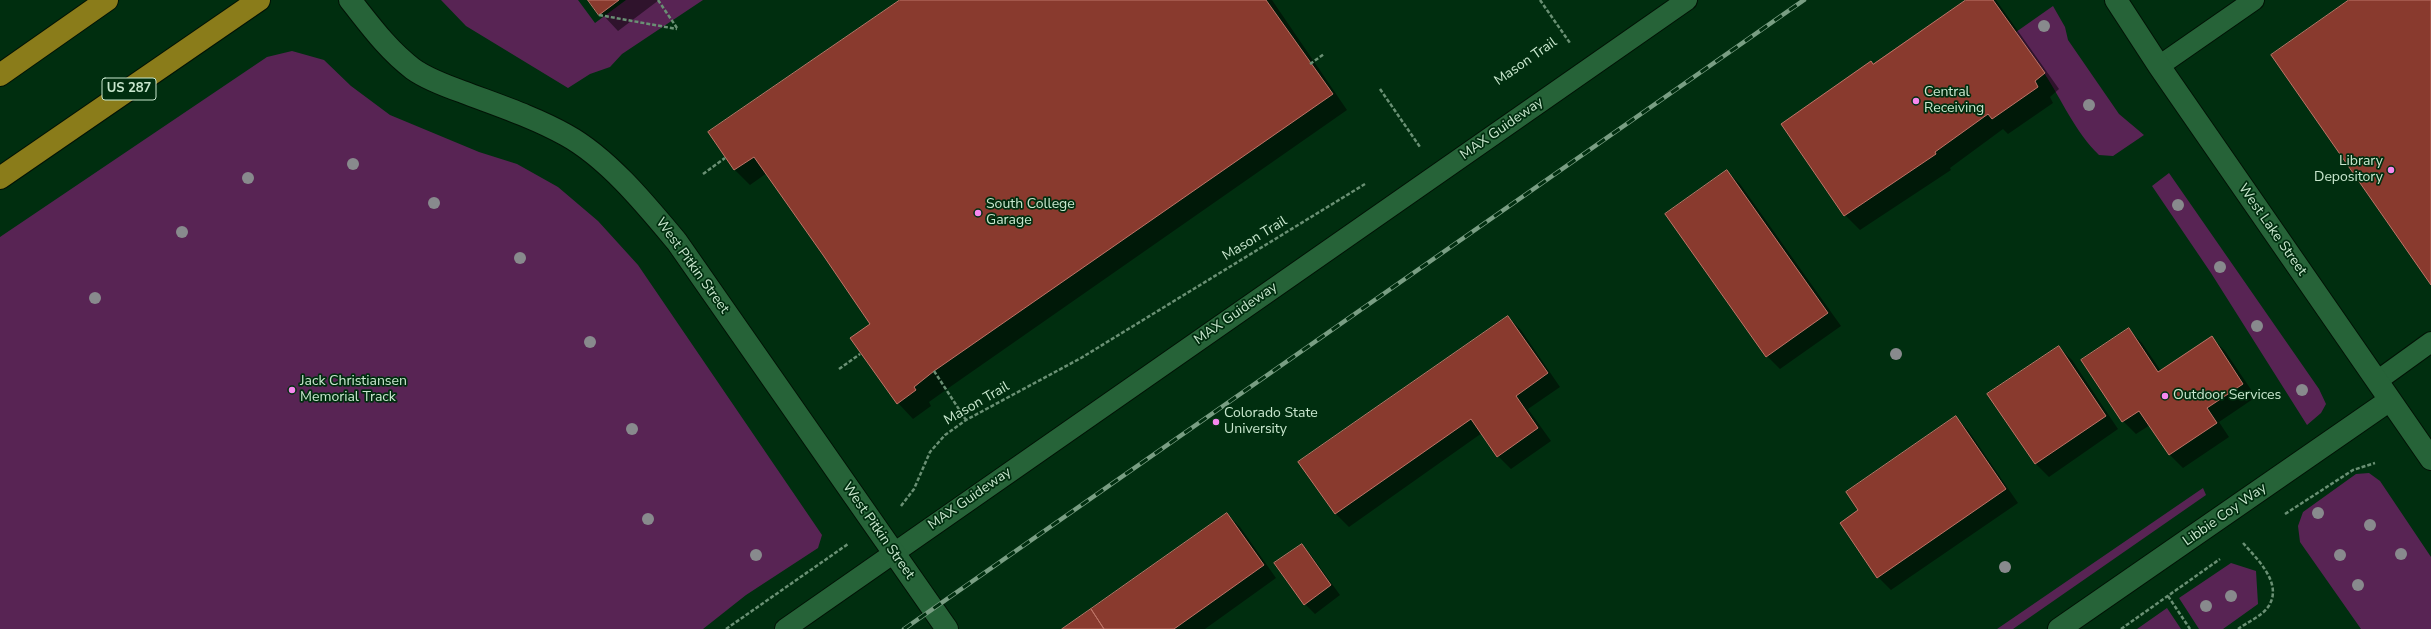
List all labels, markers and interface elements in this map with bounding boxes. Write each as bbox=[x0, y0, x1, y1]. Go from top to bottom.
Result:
street label: Mason Trail bbox=[1491, 34, 1561, 90]
road number: US 287 bbox=[102, 78, 156, 100]
place label: Central Receiving bbox=[1924, 85, 1984, 118]
street label: MAX Guideway bbox=[1457, 94, 1547, 164]
marker: Central Receiving bbox=[1911, 96, 1921, 106]
place label: Library Depository bbox=[2314, 154, 2383, 186]
marker: Library Depository bbox=[2386, 165, 2396, 175]
street label: West Lake Street bbox=[2234, 181, 2310, 279]
place label: South College Garage bbox=[986, 197, 1075, 230]
marker: South College Garage bbox=[973, 208, 983, 218]
street label: Mason Trail bbox=[1220, 213, 1290, 265]
street label: West Pitkin Street bbox=[652, 215, 732, 317]
street label: MAX Guideway bbox=[1191, 279, 1281, 349]
place label: Jack Christiansen Memorial Track bbox=[300, 374, 407, 406]
street label: Mason Trail bbox=[941, 379, 1013, 429]
marker: Jack Christiansen Memorial Track bbox=[287, 385, 297, 395]
place label: Outdoor Services bbox=[2173, 388, 2281, 404]
marker: Outdoor Services bbox=[2160, 391, 2170, 401]
place label: Colorado State University bbox=[1224, 406, 1318, 438]
marker: Colorado State University bbox=[1211, 417, 1221, 427]
street label: MAX Guideway bbox=[925, 464, 1015, 534]
street label: West Pitkin Street bbox=[838, 479, 918, 583]
street label: Libbie Coy Way bbox=[2180, 480, 2270, 550]

